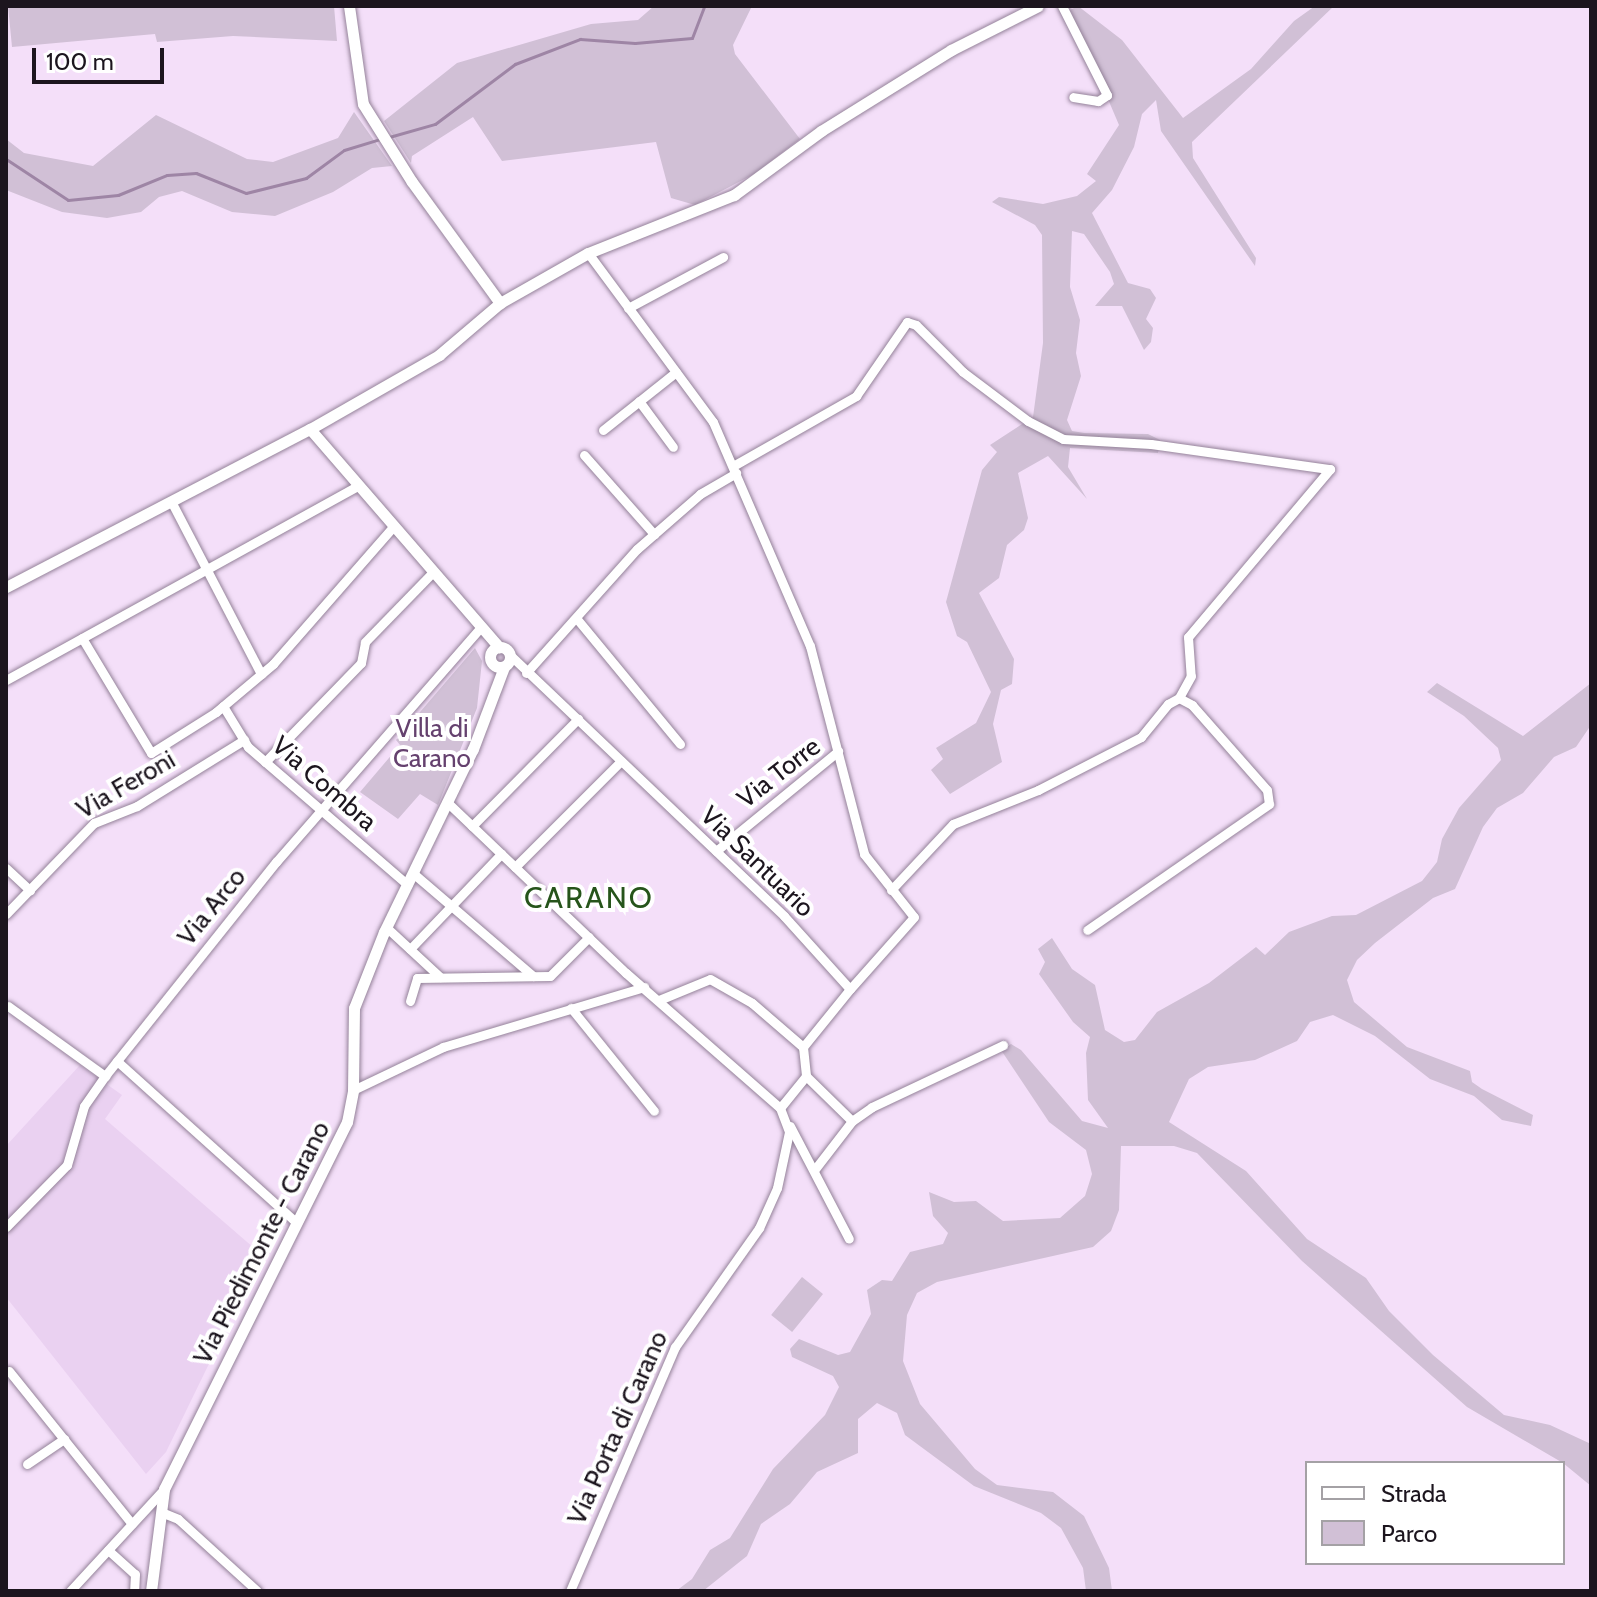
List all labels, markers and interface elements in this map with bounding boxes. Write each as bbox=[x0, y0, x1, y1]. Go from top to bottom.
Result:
scale bar bbox=[36, 32, 168, 82]
text: 100 m bbox=[46, 47, 114, 76]
park label: Villa di Carano bbox=[393, 713, 471, 774]
street label: Via Combra bbox=[265, 730, 383, 838]
street label: Via Torre bbox=[731, 731, 827, 815]
street label: Via Feroni bbox=[71, 744, 181, 826]
street label: Via Santuario bbox=[694, 800, 820, 924]
street label: Via Arco bbox=[171, 862, 253, 952]
district label: CARANO bbox=[524, 880, 654, 916]
street label: Via Piedimonte - Carano bbox=[187, 1116, 337, 1370]
street label: Via Porta di Carano bbox=[561, 1326, 675, 1530]
legend bbox=[1305, 1461, 1565, 1565]
text: Strada bbox=[1381, 1479, 1447, 1508]
text: Parco bbox=[1381, 1519, 1437, 1548]

